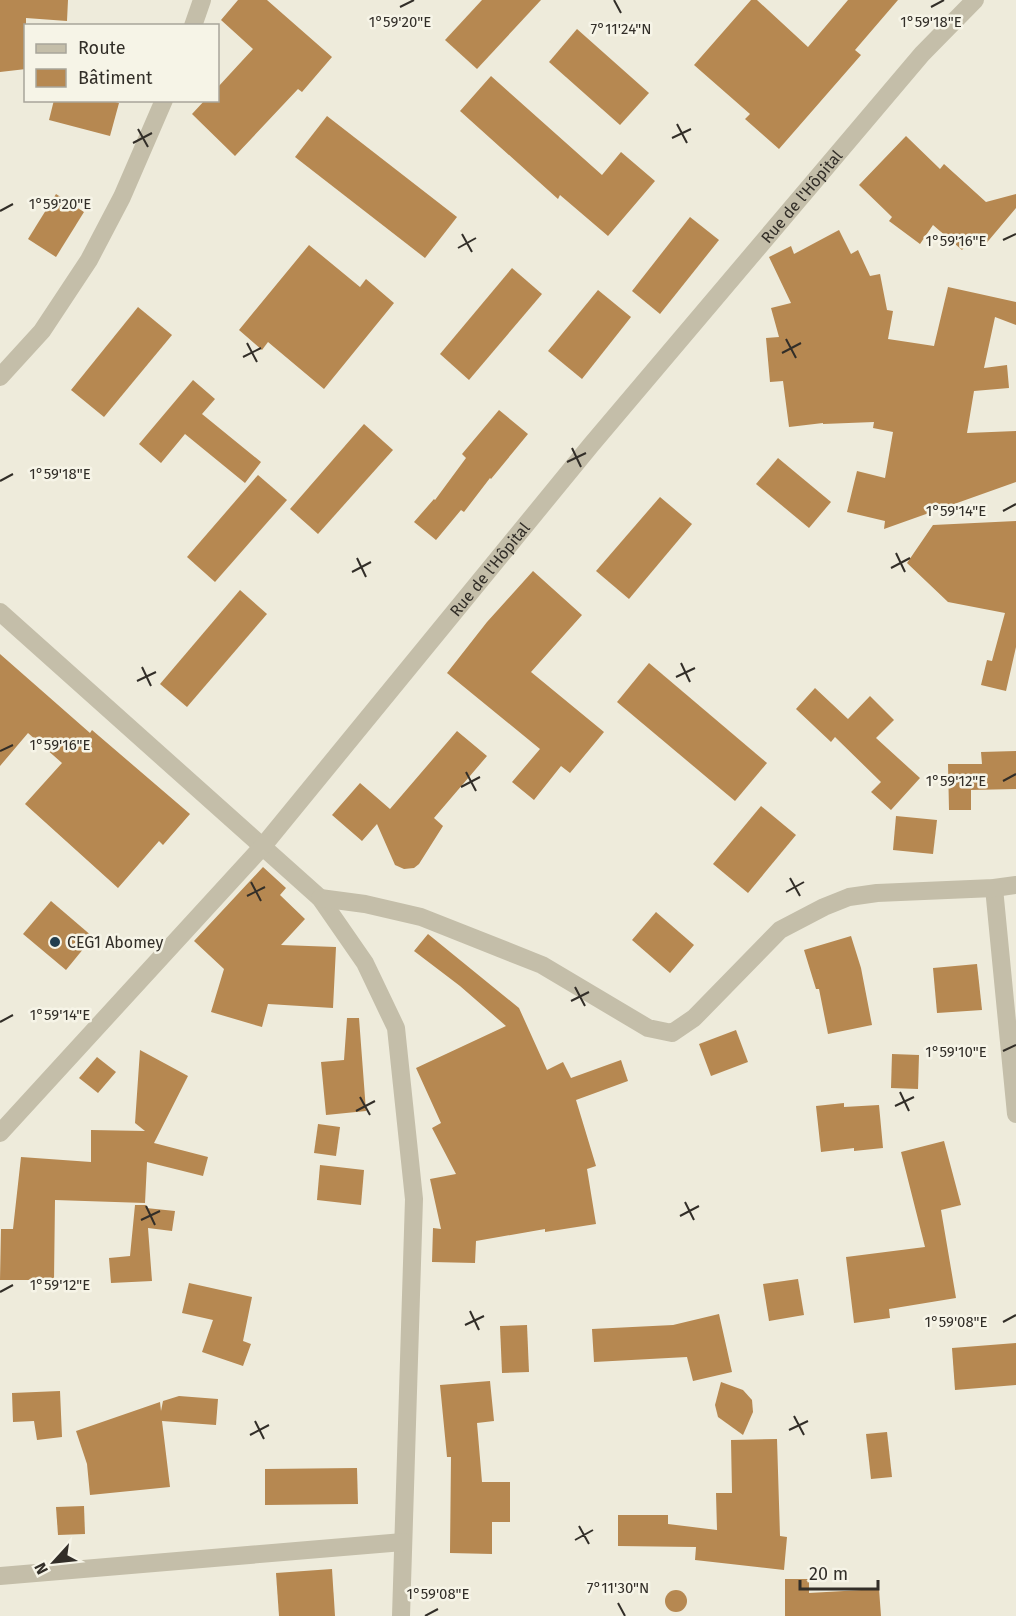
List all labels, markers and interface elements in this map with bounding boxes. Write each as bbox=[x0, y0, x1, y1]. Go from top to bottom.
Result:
text: 1°59'20"E bbox=[369, 13, 431, 31]
text: 1°59'18"E bbox=[900, 13, 962, 31]
text: 7°11'24"N bbox=[590, 20, 652, 38]
legend bbox=[24, 24, 219, 102]
text: Route bbox=[78, 37, 126, 59]
text: Bâtiment bbox=[78, 67, 153, 89]
street label: Rue de l'Hôpital bbox=[757, 146, 846, 247]
text: 1°59'20"E bbox=[29, 195, 91, 213]
text: 1°59'16"E bbox=[926, 232, 987, 250]
text: 1°59'18"E bbox=[29, 465, 91, 483]
text: 1°59'14"E bbox=[926, 502, 986, 520]
street label: Rue de l'Hôpital bbox=[445, 518, 534, 620]
text: 1°59'16"E bbox=[30, 736, 91, 754]
text: 1°59'12"E bbox=[926, 772, 986, 790]
place label: CEG1 Abomey bbox=[67, 933, 164, 952]
marker: CEG1 Abomey bbox=[48, 935, 62, 949]
text: 1°59'14"E bbox=[30, 1006, 90, 1024]
text: 1°59'10"E bbox=[925, 1043, 987, 1061]
text: 1°59'12"E bbox=[30, 1276, 90, 1294]
text: 1°59'08"E bbox=[924, 1313, 988, 1331]
north arrow bbox=[24, 1532, 84, 1592]
scale bar bbox=[800, 1553, 878, 1591]
text: N bbox=[30, 1560, 52, 1578]
text: 20 m bbox=[809, 1563, 848, 1585]
text: 7°11'30"N bbox=[587, 1579, 649, 1597]
text: 1°59'08"E bbox=[406, 1585, 470, 1603]

